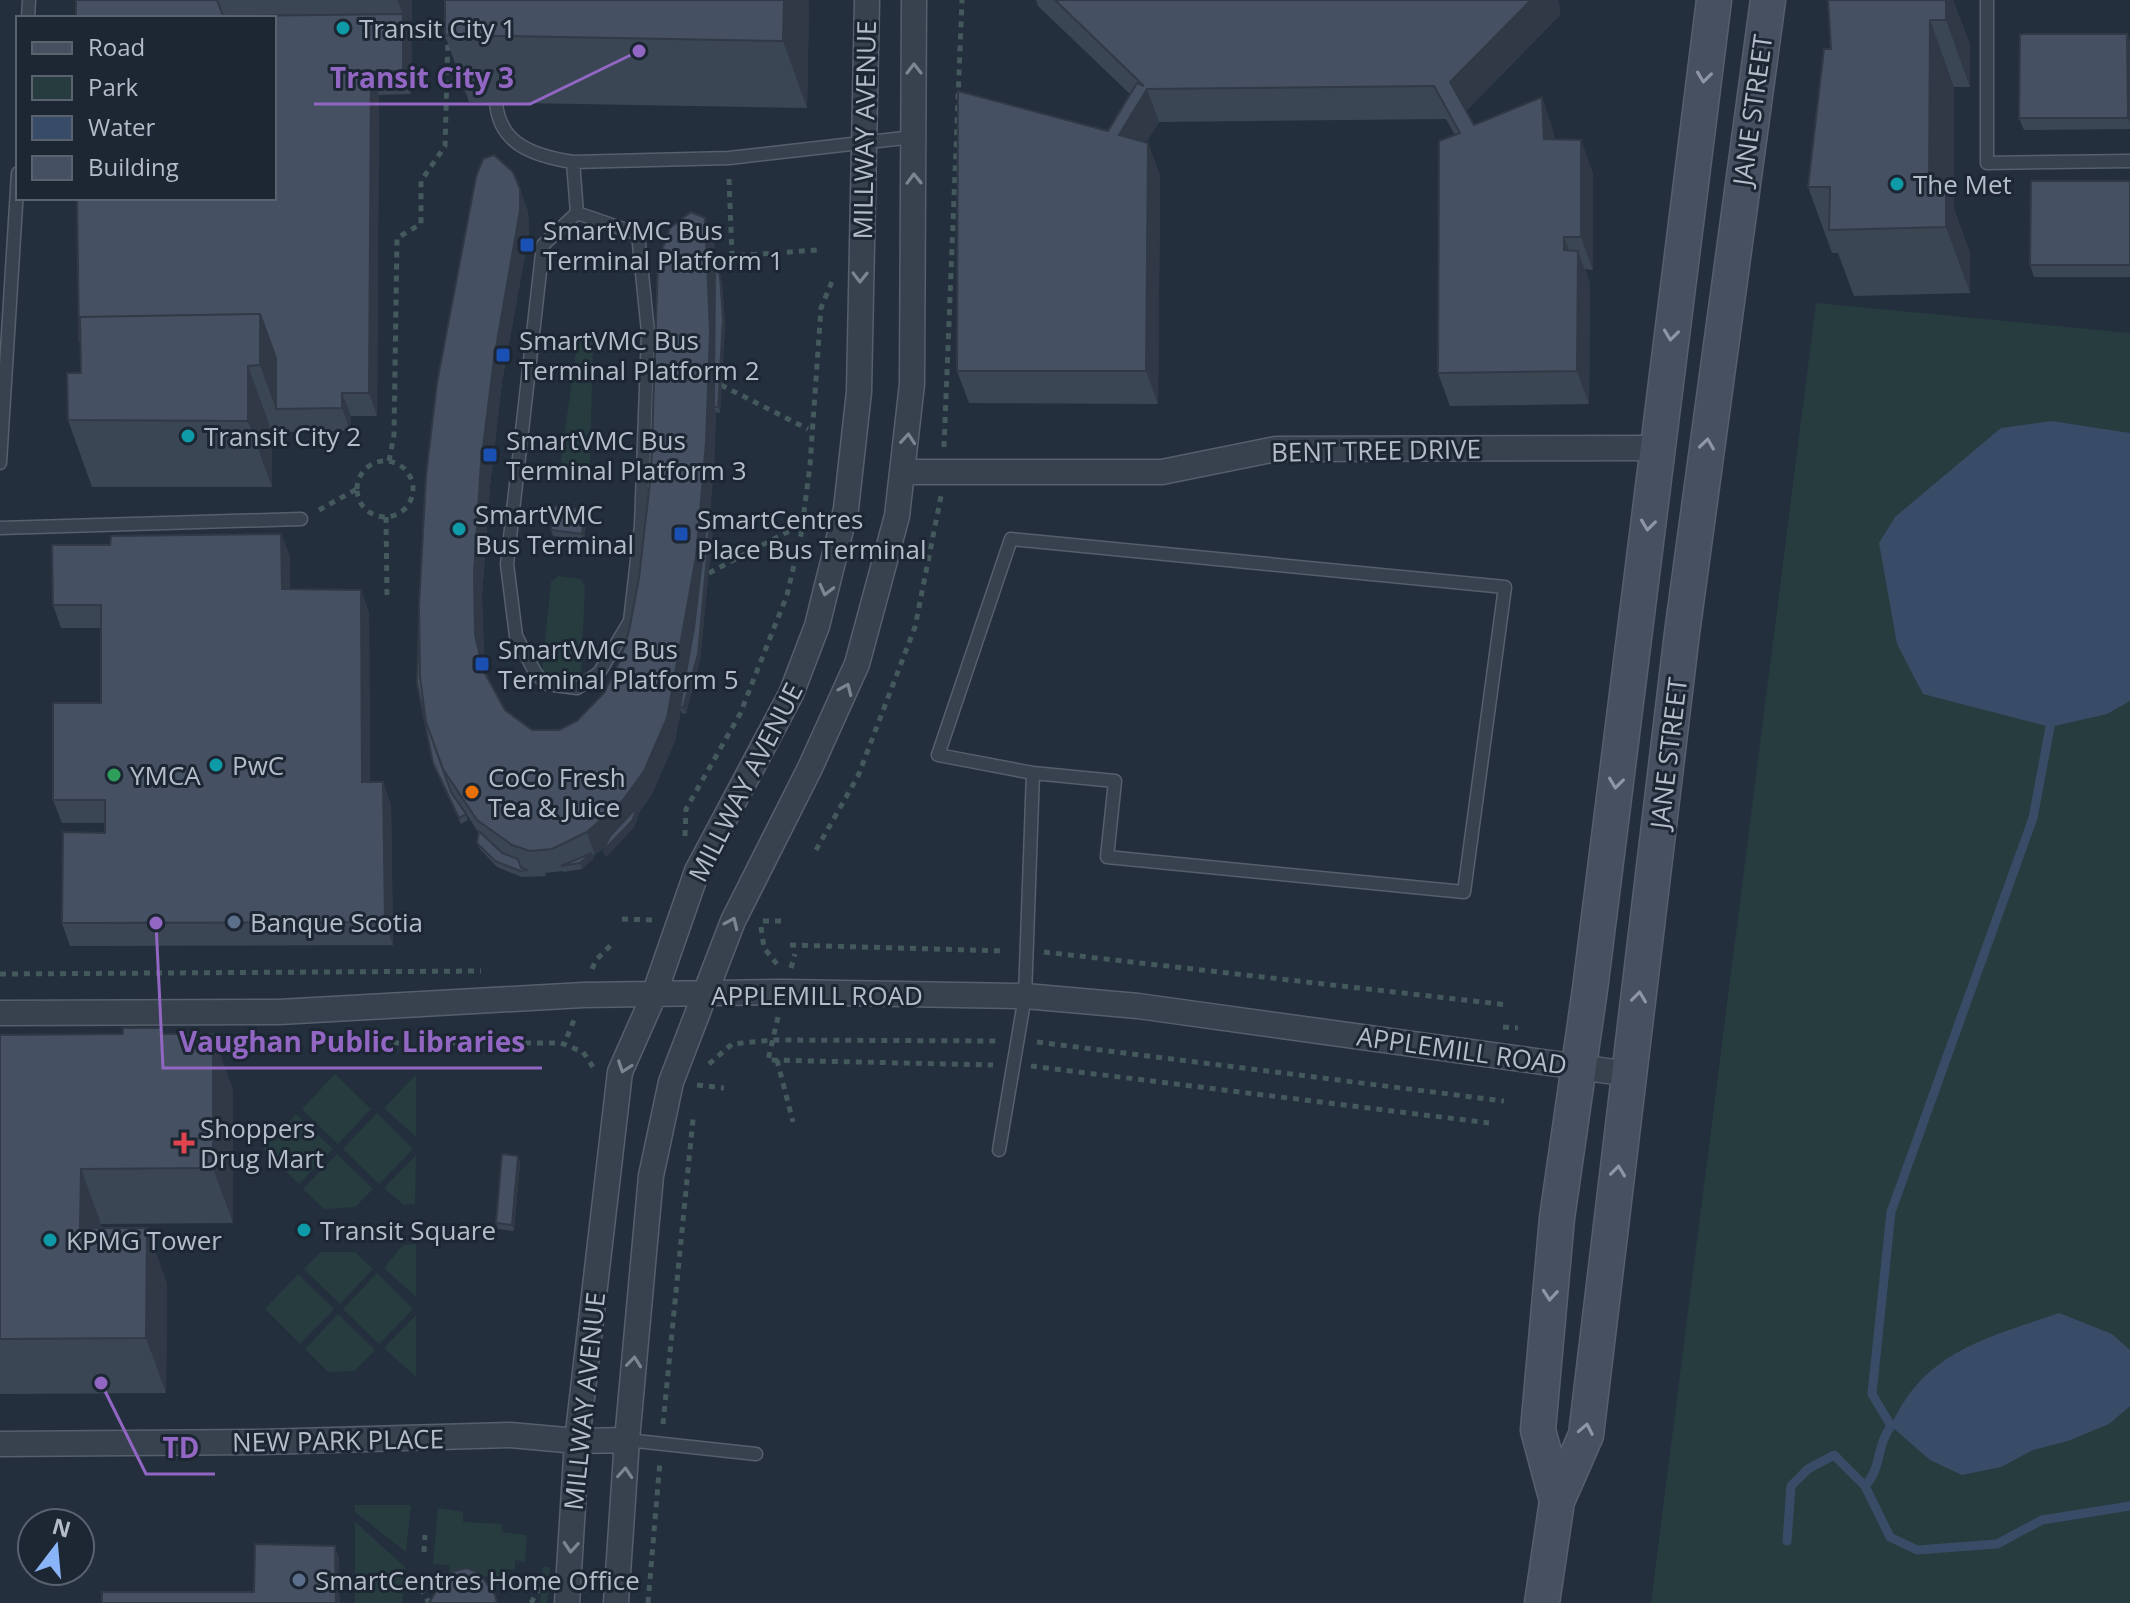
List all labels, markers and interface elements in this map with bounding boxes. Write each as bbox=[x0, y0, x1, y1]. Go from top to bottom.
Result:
place label: Transit City 1 bbox=[359, 10, 516, 46]
legend bbox=[16, 16, 276, 200]
marker: Transit City 1 bbox=[334, 19, 352, 37]
street label: MILLWAY AVENUE bbox=[844, 20, 884, 240]
text: Road bbox=[88, 30, 145, 63]
street label: JANE STREET bbox=[1723, 32, 1780, 191]
callout: Transit City 3 bbox=[314, 52, 530, 104]
text: Transit City 3 bbox=[330, 58, 514, 96]
one-way arrow bbox=[905, 62, 923, 75]
text: Park bbox=[88, 70, 139, 103]
one-way arrow bbox=[1696, 70, 1713, 84]
text: Water bbox=[88, 110, 156, 143]
text: Building bbox=[88, 150, 179, 183]
place label: The Met bbox=[1913, 166, 2012, 202]
one-way arrow bbox=[905, 172, 923, 185]
marker: The Met bbox=[1888, 175, 1906, 193]
place label: SmartVMC Bus Terminal Platform 1 bbox=[543, 212, 784, 278]
marker: SmartVMC Bus Terminal Platform 1 bbox=[518, 236, 536, 254]
one-way arrow bbox=[851, 271, 869, 284]
place label: SmartVMC Bus Terminal Platform 2 bbox=[519, 322, 760, 388]
one-way arrow bbox=[1663, 329, 1680, 342]
marker: SmartVMC Bus Terminal Platform 2 bbox=[494, 346, 512, 364]
place label: Transit City 2 bbox=[204, 418, 361, 454]
place label: SmartVMC Bus Terminal Platform 3 bbox=[506, 422, 747, 488]
marker: Transit City 2 bbox=[179, 427, 197, 445]
street label: BENT TREE DRIVE bbox=[1271, 430, 1481, 470]
one-way arrow bbox=[899, 432, 916, 445]
one-way arrow bbox=[1699, 437, 1716, 450]
marker: SmartVMC Bus Terminal Platform 3 bbox=[481, 446, 499, 464]
place label: SmartVMC Bus Terminal bbox=[475, 496, 634, 562]
place label: SmartCentres Place Bus Terminal bbox=[697, 501, 926, 567]
one-way arrow bbox=[1639, 519, 1656, 532]
marker: SmartVMC Bus Terminal bbox=[450, 520, 468, 538]
marker: SmartCentres Place Bus Terminal bbox=[672, 525, 690, 543]
one-way arrow bbox=[819, 582, 836, 596]
place label: SmartVMC Bus Terminal Platform 5 bbox=[498, 631, 739, 697]
marker: SmartVMC Bus Terminal Platform 5 bbox=[473, 655, 491, 673]
street label: JANE STREET bbox=[1641, 675, 1695, 834]
street label: MILLWAY AVENUE bbox=[679, 676, 811, 888]
one-way arrow bbox=[836, 683, 852, 698]
place label: PwC bbox=[232, 747, 284, 783]
marker: PwC bbox=[207, 756, 225, 774]
place label: YMCA bbox=[130, 757, 201, 793]
place label: CoCo Fresh Tea & Juice bbox=[488, 759, 626, 825]
marker: YMCA bbox=[105, 766, 123, 784]
one-way arrow bbox=[1607, 777, 1624, 790]
marker: CoCo Fresh Tea & Juice bbox=[463, 783, 481, 801]
place label: Banque Scotia bbox=[250, 904, 423, 940]
marker: Banque Scotia bbox=[225, 913, 243, 931]
one-way arrow bbox=[723, 917, 739, 931]
street label: APPLEMILL ROAD bbox=[711, 977, 923, 1013]
one-way arrow bbox=[1630, 990, 1647, 1003]
callout: Vaughan Public Libraries bbox=[163, 1016, 542, 1068]
street label: APPLEMILL ROAD bbox=[1355, 1017, 1569, 1083]
text: Vaughan Public Libraries bbox=[179, 1022, 525, 1060]
one-way arrow bbox=[617, 1059, 633, 1073]
place label: Shoppers Drug Mart bbox=[200, 1110, 324, 1176]
marker: Shoppers Drug Mart bbox=[175, 1134, 193, 1152]
one-way arrow bbox=[1609, 1164, 1626, 1177]
place label: Transit Square bbox=[320, 1212, 496, 1248]
marker: Transit Square bbox=[295, 1221, 313, 1239]
place label: KPMG Tower bbox=[66, 1222, 222, 1258]
marker: KPMG Tower bbox=[41, 1231, 59, 1249]
one-way arrow bbox=[1542, 1289, 1559, 1302]
street label: MILLWAY AVENUE bbox=[555, 1290, 613, 1512]
one-way arrow bbox=[626, 1355, 643, 1368]
street label: NEW PARK PLACE bbox=[232, 1420, 444, 1460]
callout: TD bbox=[146, 1422, 215, 1474]
one-way arrow bbox=[1576, 1422, 1593, 1435]
text: TD bbox=[163, 1428, 199, 1466]
one-way arrow bbox=[616, 1466, 633, 1479]
north arrow bbox=[16, 1507, 96, 1587]
text: N bbox=[49, 1510, 75, 1544]
one-way arrow bbox=[563, 1541, 580, 1554]
place label: SmartCentres Home Office bbox=[315, 1562, 640, 1598]
marker: SmartCentres Home Office bbox=[290, 1571, 308, 1589]

